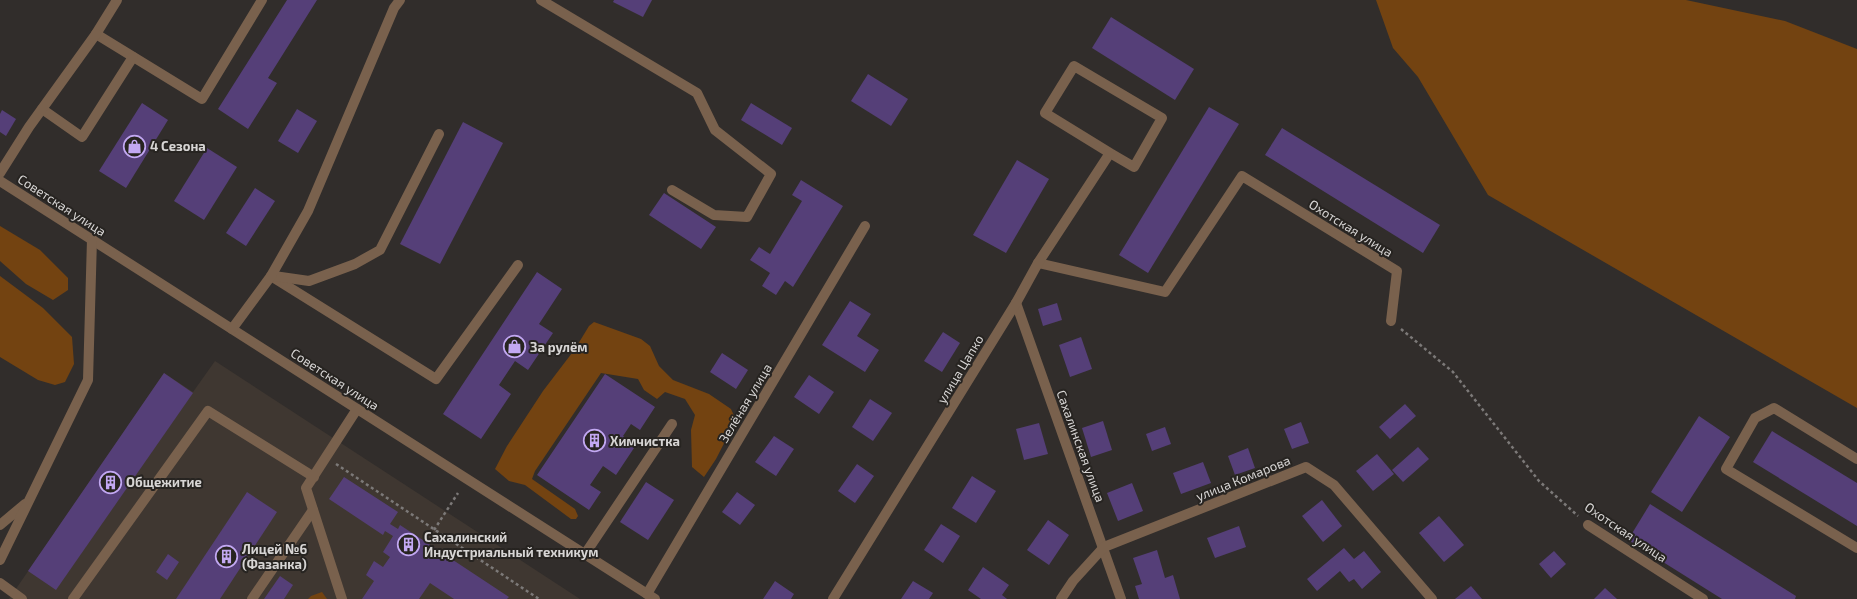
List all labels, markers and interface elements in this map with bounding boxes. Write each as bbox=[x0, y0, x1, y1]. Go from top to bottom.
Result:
shop icon: 4 Сезона bbox=[121, 133, 147, 159]
place label: 4 Сезона bbox=[150, 138, 206, 154]
street label: Советская улица bbox=[15, 171, 109, 239]
street label: Охотская улица bbox=[1306, 196, 1396, 260]
street label: улица Цапко bbox=[933, 332, 987, 406]
shop icon: За рулём bbox=[502, 334, 528, 360]
place label: За рулём bbox=[530, 339, 588, 355]
street label: Советская улица bbox=[288, 345, 382, 413]
street label: Зелёная улица bbox=[715, 361, 775, 445]
street label: Сахалинская улица bbox=[1053, 388, 1109, 504]
building icon: Химчистка bbox=[582, 428, 608, 454]
place label: Химчистка bbox=[610, 433, 680, 449]
street label: улица Комарова bbox=[1193, 452, 1293, 504]
building icon: Общежитие bbox=[97, 469, 123, 495]
place label: Общежитие bbox=[126, 474, 202, 490]
street label: Охотская улица bbox=[1582, 499, 1670, 565]
place label: Сахалинский Индустриальный техникум bbox=[424, 529, 598, 560]
building icon: Сахалинский Индустриальный техникум bbox=[395, 531, 421, 557]
place label: Лицей №6 (Фазанка) bbox=[242, 541, 307, 572]
building icon: Лицей №6 (Фазанка) bbox=[214, 543, 240, 569]

